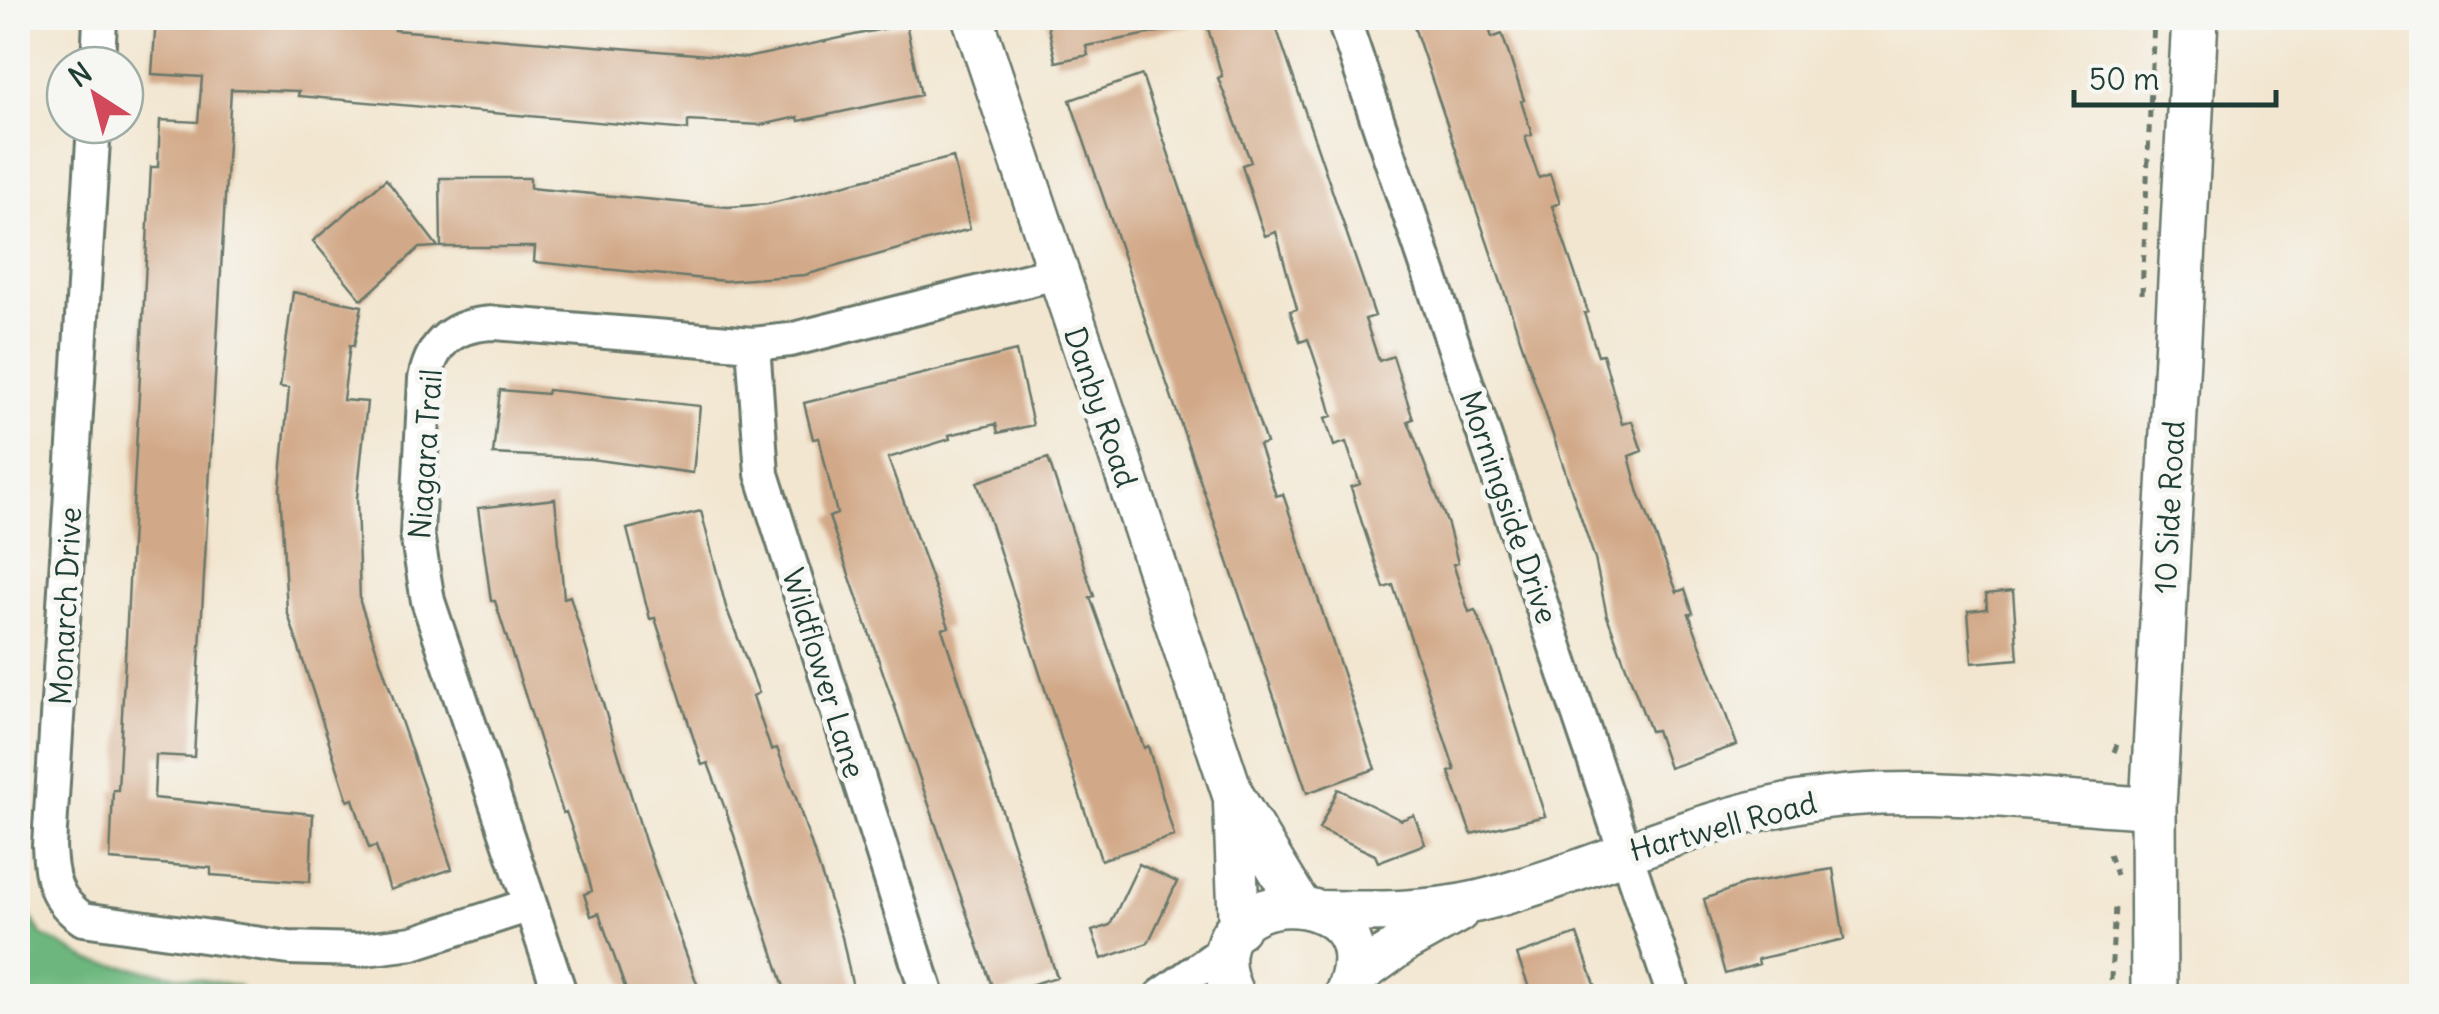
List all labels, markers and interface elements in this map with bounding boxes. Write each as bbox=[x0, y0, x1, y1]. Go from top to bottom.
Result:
north arrow bbox=[45, 45, 145, 145]
scale bar bbox=[2074, 45, 2276, 107]
text: N bbox=[62, 55, 99, 95]
text: 50 m bbox=[2089, 60, 2159, 98]
street label: Danby Road bbox=[1056, 322, 1146, 492]
street label: Niagara Trail bbox=[400, 368, 450, 540]
street label: Morningside Drive bbox=[1451, 386, 1567, 628]
street label: 10 Side Road bbox=[2145, 419, 2193, 595]
street label: Monarch Drive bbox=[41, 506, 89, 706]
street label: Wildflower Lane bbox=[774, 563, 874, 783]
street label: Hartwell Road bbox=[1625, 783, 1821, 869]

